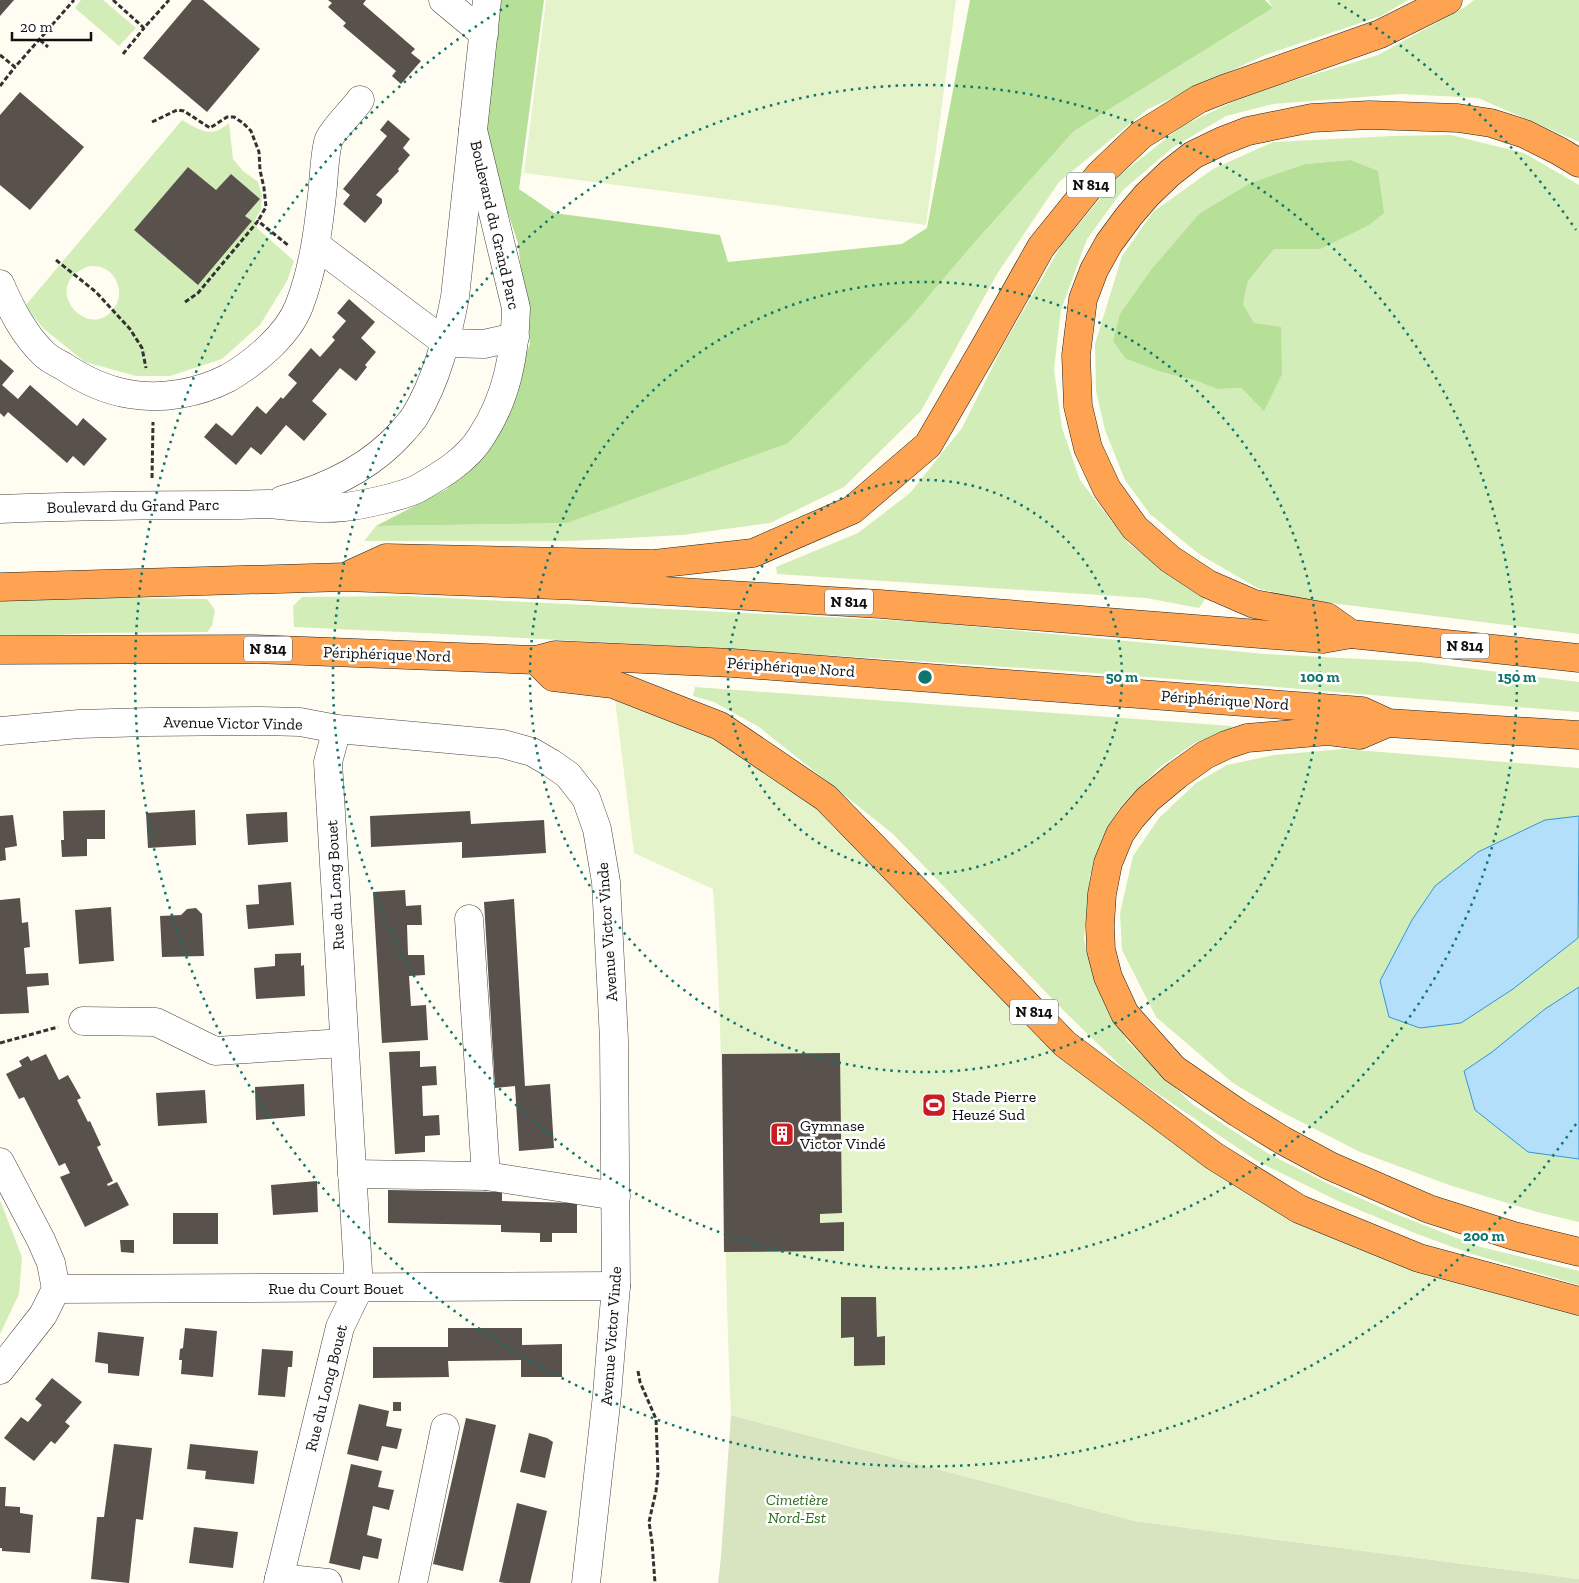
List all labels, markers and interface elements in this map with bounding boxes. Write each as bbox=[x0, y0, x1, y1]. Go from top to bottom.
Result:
scale bar bbox=[12, 10, 91, 42]
text: 20 m bbox=[20, 18, 53, 36]
street label: Boulevard du Grand Parc bbox=[466, 139, 524, 311]
road number: N 814 bbox=[1067, 172, 1115, 198]
street label: Boulevard du Grand Parc bbox=[46, 495, 220, 517]
road number: N 814 bbox=[825, 590, 873, 614]
road number: N 814 bbox=[1441, 634, 1489, 658]
road number: N 814 bbox=[244, 636, 292, 662]
street label: Périphérique Nord bbox=[323, 642, 451, 666]
street label: Périphérique Nord bbox=[727, 653, 856, 681]
centre of rings bbox=[916, 668, 934, 686]
text: 50 m bbox=[1106, 668, 1138, 686]
text: 100 m bbox=[1300, 668, 1340, 686]
text: 150 m bbox=[1498, 668, 1536, 686]
street label: Périphérique Nord bbox=[1161, 686, 1290, 714]
street label: Avenue Victor Vinde bbox=[163, 712, 303, 734]
street label: Rue du Long Bouet bbox=[322, 819, 348, 951]
street label: Avenue Victor Vinde bbox=[593, 862, 621, 1002]
road number: N 814 bbox=[1010, 1000, 1058, 1024]
place label: Stade Pierre Heuzé Sud bbox=[952, 1087, 1036, 1124]
sports icon: Stade Pierre Heuzé Sud bbox=[921, 1092, 947, 1118]
place label: Gymnase Victor Vindé bbox=[799, 1116, 886, 1153]
building icon: Gymnase Victor Vindé bbox=[769, 1121, 795, 1147]
text: 200 m bbox=[1463, 1227, 1505, 1245]
street label: Avenue Victor Vinde bbox=[597, 1266, 625, 1406]
street label: Rue du Court Bouet bbox=[268, 1279, 404, 1298]
street label: Rue du Long Bouet bbox=[301, 1322, 351, 1453]
park label: Cimetière Nord-Est bbox=[766, 1490, 828, 1527]

